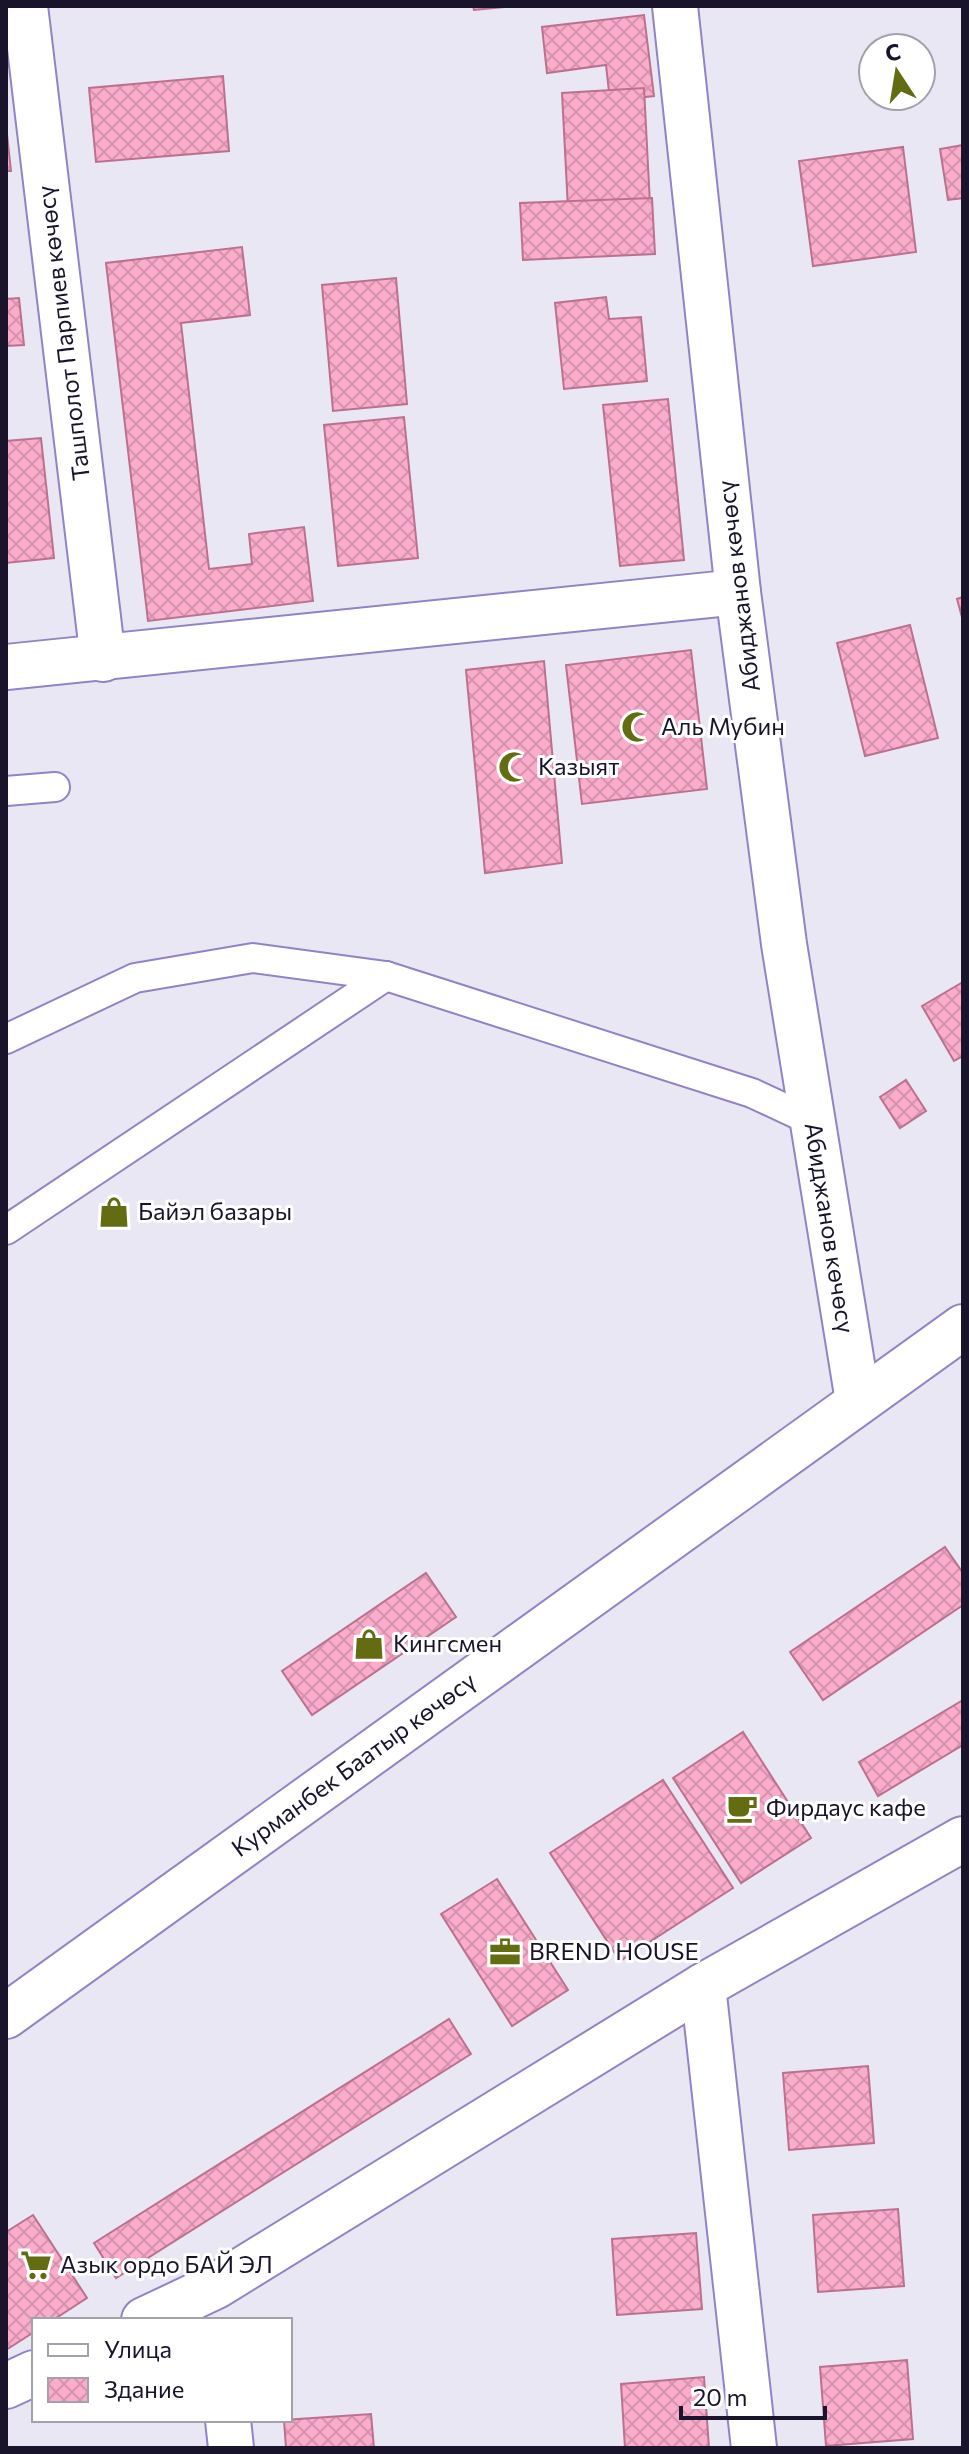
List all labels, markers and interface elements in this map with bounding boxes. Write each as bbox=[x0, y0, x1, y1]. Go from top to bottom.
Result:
north arrow bbox=[857, 32, 937, 112]
text: С bbox=[883, 37, 903, 67]
street label: Ташполот Парпиев көчөсү bbox=[30, 184, 95, 482]
street label: Абиджанов көчөсү bbox=[710, 479, 765, 694]
mosque icon: Аль Мубин bbox=[620, 710, 654, 744]
place label: Аль Мубин bbox=[661, 711, 785, 740]
mosque icon: Казыят bbox=[497, 750, 531, 784]
place label: Казыят bbox=[538, 751, 619, 780]
street label: Абиджанов көчөсү bbox=[799, 1120, 861, 1335]
shop icon: Байэл базары bbox=[97, 1195, 131, 1229]
place label: Байэл базары bbox=[138, 1196, 292, 1225]
shop icon: Кингсмен bbox=[352, 1627, 386, 1661]
place label: Кингсмен bbox=[393, 1628, 502, 1657]
street label: Курманбек Баатыр көчөсү bbox=[225, 1665, 481, 1862]
cafe icon: Фирдаус кафе bbox=[725, 1791, 759, 1825]
place label: Фирдаус кафе bbox=[766, 1792, 926, 1821]
office icon: BREND HOUSE bbox=[488, 1935, 522, 1969]
place label: BREND HOUSE bbox=[529, 1936, 699, 1965]
supermarket icon: Азык ордо БАЙ ЭЛ bbox=[19, 2248, 53, 2282]
place label: Азык ордо БАЙ ЭЛ bbox=[60, 2249, 273, 2278]
legend bbox=[32, 2318, 292, 2422]
text: Улица bbox=[104, 2334, 172, 2363]
scale bar bbox=[681, 2370, 825, 2420]
text: Здание bbox=[104, 2374, 184, 2403]
text: 20 m bbox=[693, 2382, 747, 2411]

